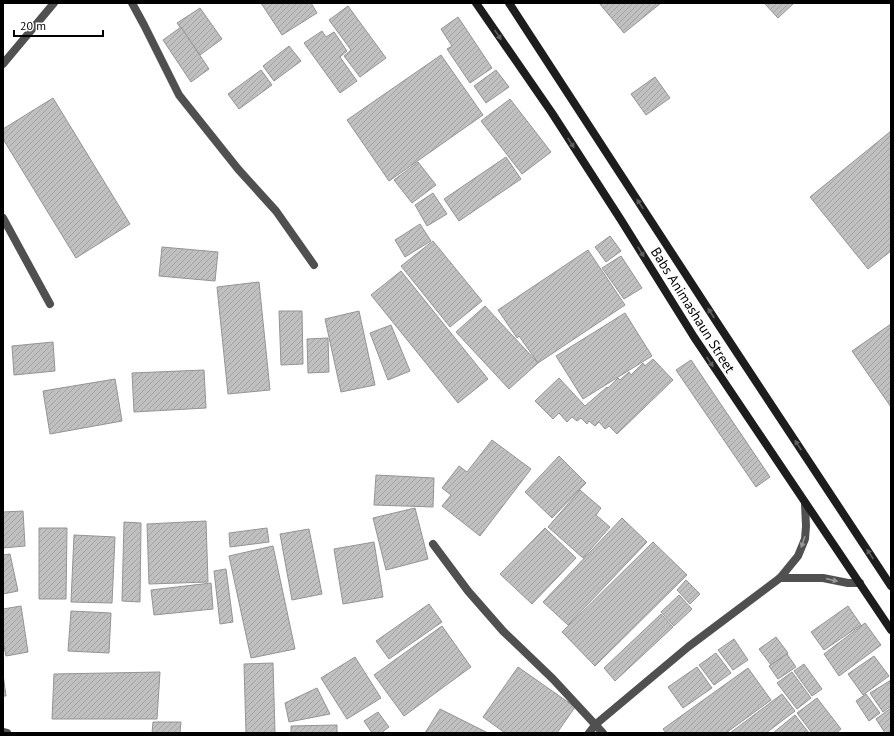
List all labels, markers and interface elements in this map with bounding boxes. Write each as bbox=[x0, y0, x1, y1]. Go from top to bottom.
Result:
scale bar bbox=[14, 12, 103, 38]
text: 20 m bbox=[20, 18, 46, 33]
one-way arrow bbox=[494, 30, 502, 40]
one-way arrow bbox=[567, 138, 575, 148]
one-way arrow bbox=[636, 199, 644, 210]
street label: Babs Animashaun Street bbox=[647, 244, 739, 376]
one-way arrow bbox=[638, 246, 645, 258]
one-way arrow bbox=[707, 308, 715, 319]
one-way arrow bbox=[706, 357, 714, 368]
one-way arrow bbox=[794, 440, 802, 451]
one-way arrow bbox=[800, 536, 806, 548]
one-way arrow bbox=[866, 548, 873, 560]
one-way arrow bbox=[826, 577, 839, 583]

